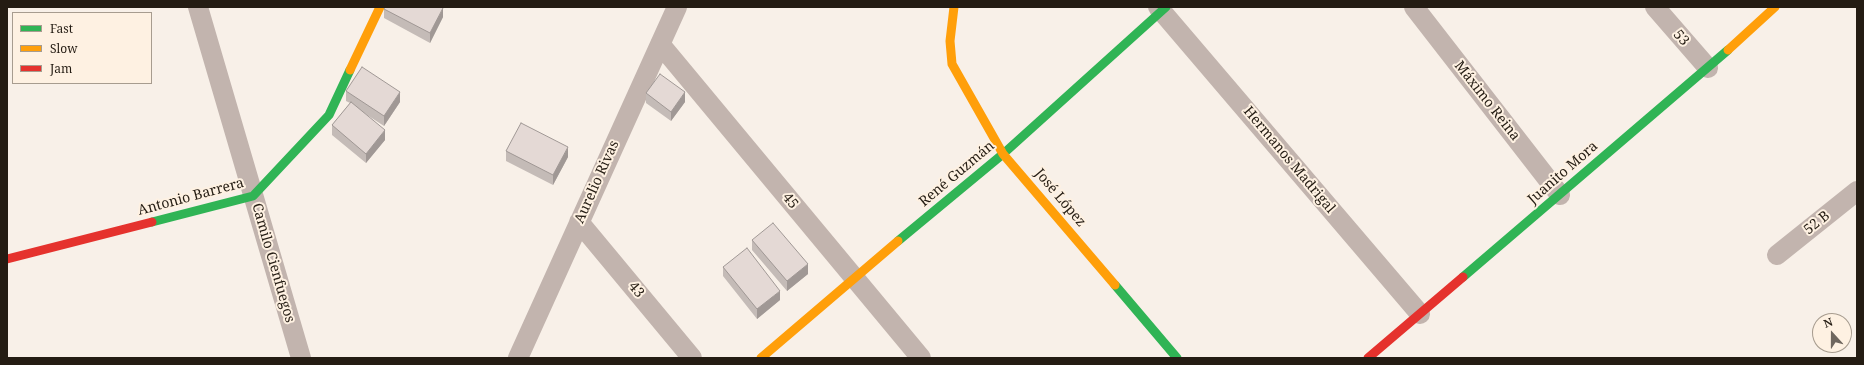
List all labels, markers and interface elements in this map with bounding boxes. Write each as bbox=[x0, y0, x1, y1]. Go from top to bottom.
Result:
legend bbox=[12, 12, 152, 84]
text: Fast bbox=[50, 20, 73, 37]
street label: 53 bbox=[1670, 27, 1692, 49]
text: Slow bbox=[50, 40, 78, 57]
street label: Máximo Reina bbox=[1451, 58, 1523, 144]
text: Jam bbox=[50, 60, 72, 77]
street label: Hermanos Madrigal bbox=[1240, 103, 1338, 217]
street label: Aurelio Rivas bbox=[571, 138, 623, 226]
street label: René Guzmán bbox=[916, 138, 998, 210]
street label: Juanito Mora bbox=[1525, 138, 1601, 208]
street label: José López bbox=[1031, 166, 1089, 230]
street label: Antonio Barrera bbox=[136, 175, 246, 219]
street label: 45 bbox=[779, 190, 801, 212]
street label: Camilo Cienfuegos bbox=[248, 201, 298, 325]
street label: 52 B bbox=[1801, 208, 1833, 238]
street label: 43 bbox=[625, 279, 647, 301]
north arrow bbox=[1812, 313, 1852, 353]
text: N bbox=[1821, 314, 1835, 331]

